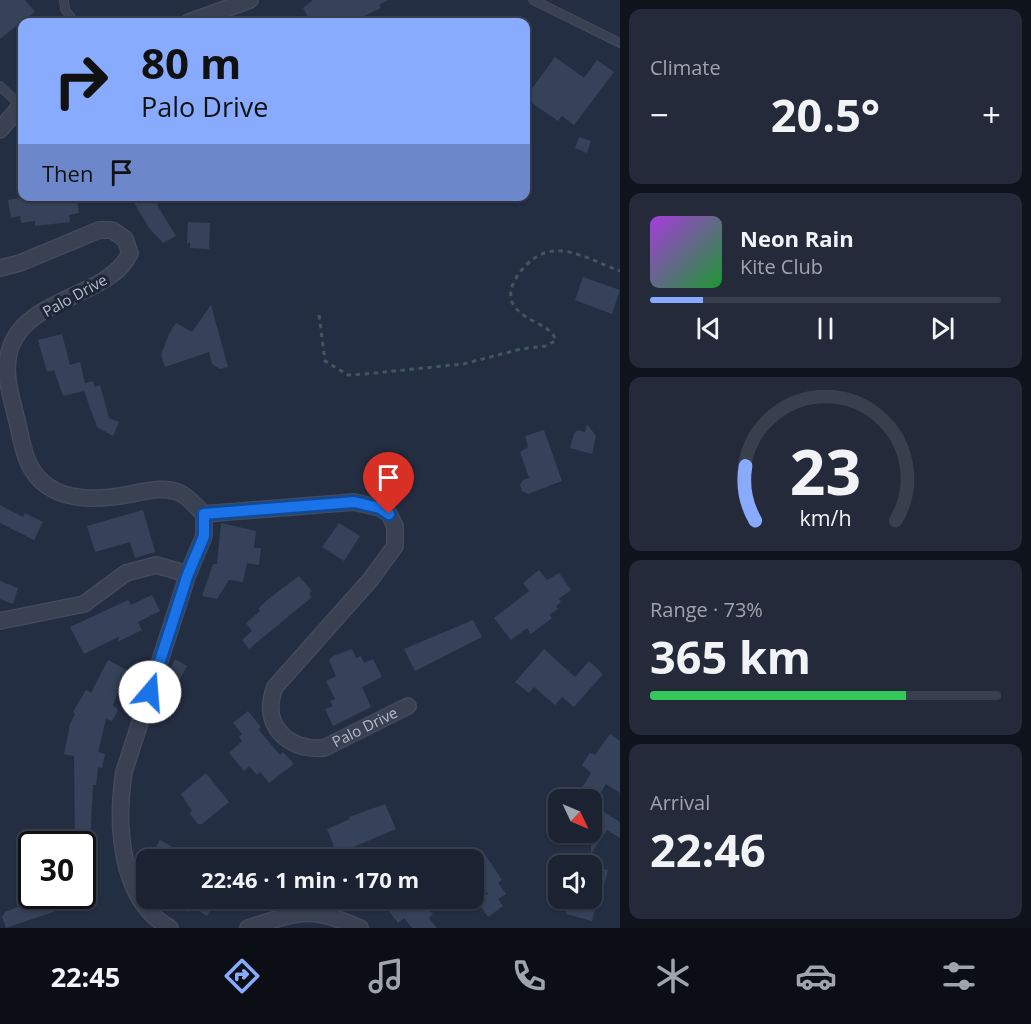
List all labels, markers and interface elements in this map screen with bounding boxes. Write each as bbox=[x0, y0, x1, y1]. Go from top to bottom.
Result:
text: 80 m bbox=[141, 34, 241, 91]
icon: right bbox=[42, 42, 120, 120]
text: Climate bbox=[650, 54, 721, 81]
text: 20.5° bbox=[771, 84, 880, 145]
text: Palo Drive bbox=[141, 88, 268, 125]
text: − bbox=[650, 92, 669, 137]
text: + bbox=[982, 92, 1001, 137]
icon: arrive bbox=[105, 156, 138, 189]
text: Then bbox=[42, 158, 93, 188]
text: Neon Rain bbox=[740, 223, 854, 253]
text: Kite Club bbox=[740, 253, 823, 280]
street label: Palo Drive bbox=[39, 269, 110, 321]
icon: previous bbox=[692, 312, 725, 345]
icon: pause bbox=[809, 312, 842, 345]
icon: next bbox=[926, 312, 959, 345]
text: 23 bbox=[790, 428, 861, 513]
pin bbox=[363, 452, 414, 514]
icon: arrive bbox=[372, 461, 405, 494]
text: km/h bbox=[799, 503, 852, 532]
text: Range · 73% bbox=[650, 596, 763, 623]
text: 365 km bbox=[650, 626, 811, 687]
position arrow bbox=[118, 660, 182, 724]
street label: Palo Drive bbox=[328, 702, 401, 751]
north arrow bbox=[548, 789, 602, 843]
map controls bbox=[548, 789, 602, 909]
text: Arrival bbox=[650, 789, 710, 816]
text: 22:46 bbox=[650, 819, 766, 880]
speed limit sign: 30 bbox=[18, 831, 96, 909]
button: sound bbox=[548, 855, 602, 909]
text: 22:46 · 1 min · 170 m bbox=[201, 864, 419, 894]
icon: directions bbox=[221, 955, 263, 997]
icon: music bbox=[365, 955, 407, 997]
icon: phone bbox=[508, 955, 550, 997]
icon: climate bbox=[652, 955, 694, 997]
icon: car bbox=[795, 955, 837, 997]
icon: filters bbox=[938, 955, 980, 997]
text: 22:45 bbox=[51, 958, 120, 995]

